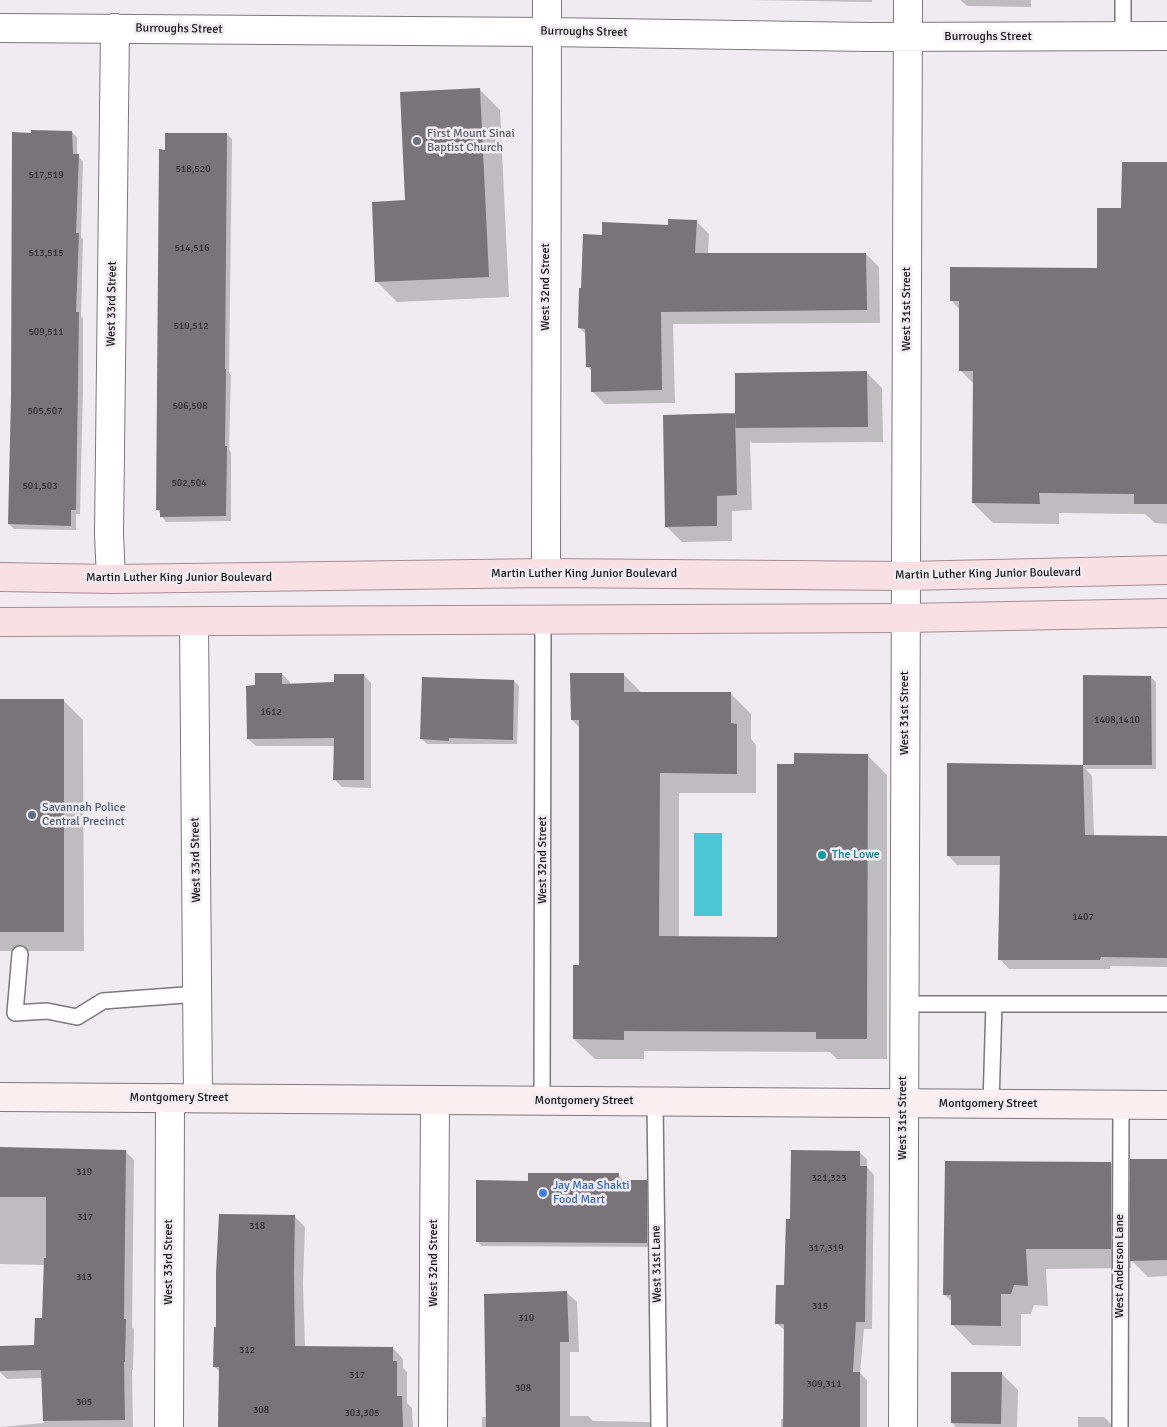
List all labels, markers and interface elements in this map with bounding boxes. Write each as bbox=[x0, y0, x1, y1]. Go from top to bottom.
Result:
street label: Burroughs Street bbox=[135, 21, 223, 37]
street label: Burroughs Street bbox=[540, 24, 628, 40]
street label: Burroughs Street bbox=[944, 30, 1032, 44]
place label: First Mount Sinai Baptist Church bbox=[427, 127, 515, 155]
marker: First Mount Sinai Baptist Church bbox=[411, 135, 423, 147]
house number: 518,520 bbox=[175, 163, 211, 175]
house number: 517,519 bbox=[28, 169, 64, 181]
house number: 514,516 bbox=[174, 242, 210, 254]
street label: West 32nd Street bbox=[539, 243, 553, 331]
house number: 513,515 bbox=[28, 247, 64, 259]
street label: West 33rd Street bbox=[104, 261, 120, 347]
street label: West 31st Street bbox=[900, 267, 914, 351]
house number: 510,512 bbox=[173, 320, 209, 332]
house number: 509,511 bbox=[28, 326, 64, 338]
house number: 506,508 bbox=[172, 400, 208, 412]
house number: 505,507 bbox=[27, 405, 63, 417]
house number: 502,504 bbox=[171, 477, 207, 489]
house number: 501,503 bbox=[22, 480, 58, 492]
street label: Martin Luther King Junior Boulevard bbox=[895, 565, 1081, 583]
street label: Martin Luther King Junior Boulevard bbox=[491, 567, 677, 581]
street label: Martin Luther King Junior Boulevard bbox=[86, 571, 272, 585]
street label: West 31st Street bbox=[898, 671, 912, 755]
house number: 1612 bbox=[260, 706, 282, 718]
house number: 1408,1410 bbox=[1094, 714, 1140, 726]
place label: Savannah Police Central Precinct bbox=[42, 801, 125, 829]
marker: Savannah Police Central Precinct bbox=[26, 809, 38, 821]
street label: West 32nd Street bbox=[536, 816, 550, 904]
street label: West 33rd Street bbox=[188, 817, 204, 903]
place label: The Lowe bbox=[832, 848, 880, 862]
marker: The Lowe bbox=[816, 849, 828, 861]
house number: 1407 bbox=[1072, 911, 1094, 923]
street label: West 31st Street bbox=[896, 1076, 910, 1160]
street label: Montgomery Street bbox=[129, 1091, 229, 1105]
street label: Montgomery Street bbox=[534, 1094, 634, 1108]
street label: Montgomery Street bbox=[938, 1097, 1038, 1111]
house number: 319 bbox=[76, 1166, 92, 1178]
house number: 321,323 bbox=[811, 1172, 847, 1184]
place label: Jay Maa Shakti Food Mart bbox=[553, 1179, 630, 1207]
marker: Jay Maa Shakti Food Mart bbox=[537, 1187, 549, 1199]
house number: 317 bbox=[77, 1211, 93, 1223]
street label: West Anderson Lane bbox=[1113, 1214, 1127, 1318]
street label: West 33rd Street bbox=[162, 1219, 176, 1305]
street label: West 32nd Street bbox=[427, 1219, 441, 1307]
house number: 318 bbox=[249, 1220, 265, 1232]
street label: West 31st Lane bbox=[649, 1225, 665, 1303]
house number: 317,319 bbox=[808, 1242, 844, 1254]
house number: 313 bbox=[76, 1271, 92, 1283]
house number: 315 bbox=[812, 1300, 828, 1312]
house number: 310 bbox=[518, 1312, 534, 1324]
house number: 312 bbox=[239, 1344, 255, 1356]
house number: 317 bbox=[349, 1369, 365, 1381]
house number: 309,311 bbox=[806, 1378, 842, 1390]
house number: 308 bbox=[515, 1382, 531, 1394]
house number: 305 bbox=[76, 1396, 92, 1408]
house number: 308 bbox=[253, 1404, 269, 1416]
house number: 303,305 bbox=[344, 1407, 380, 1419]

